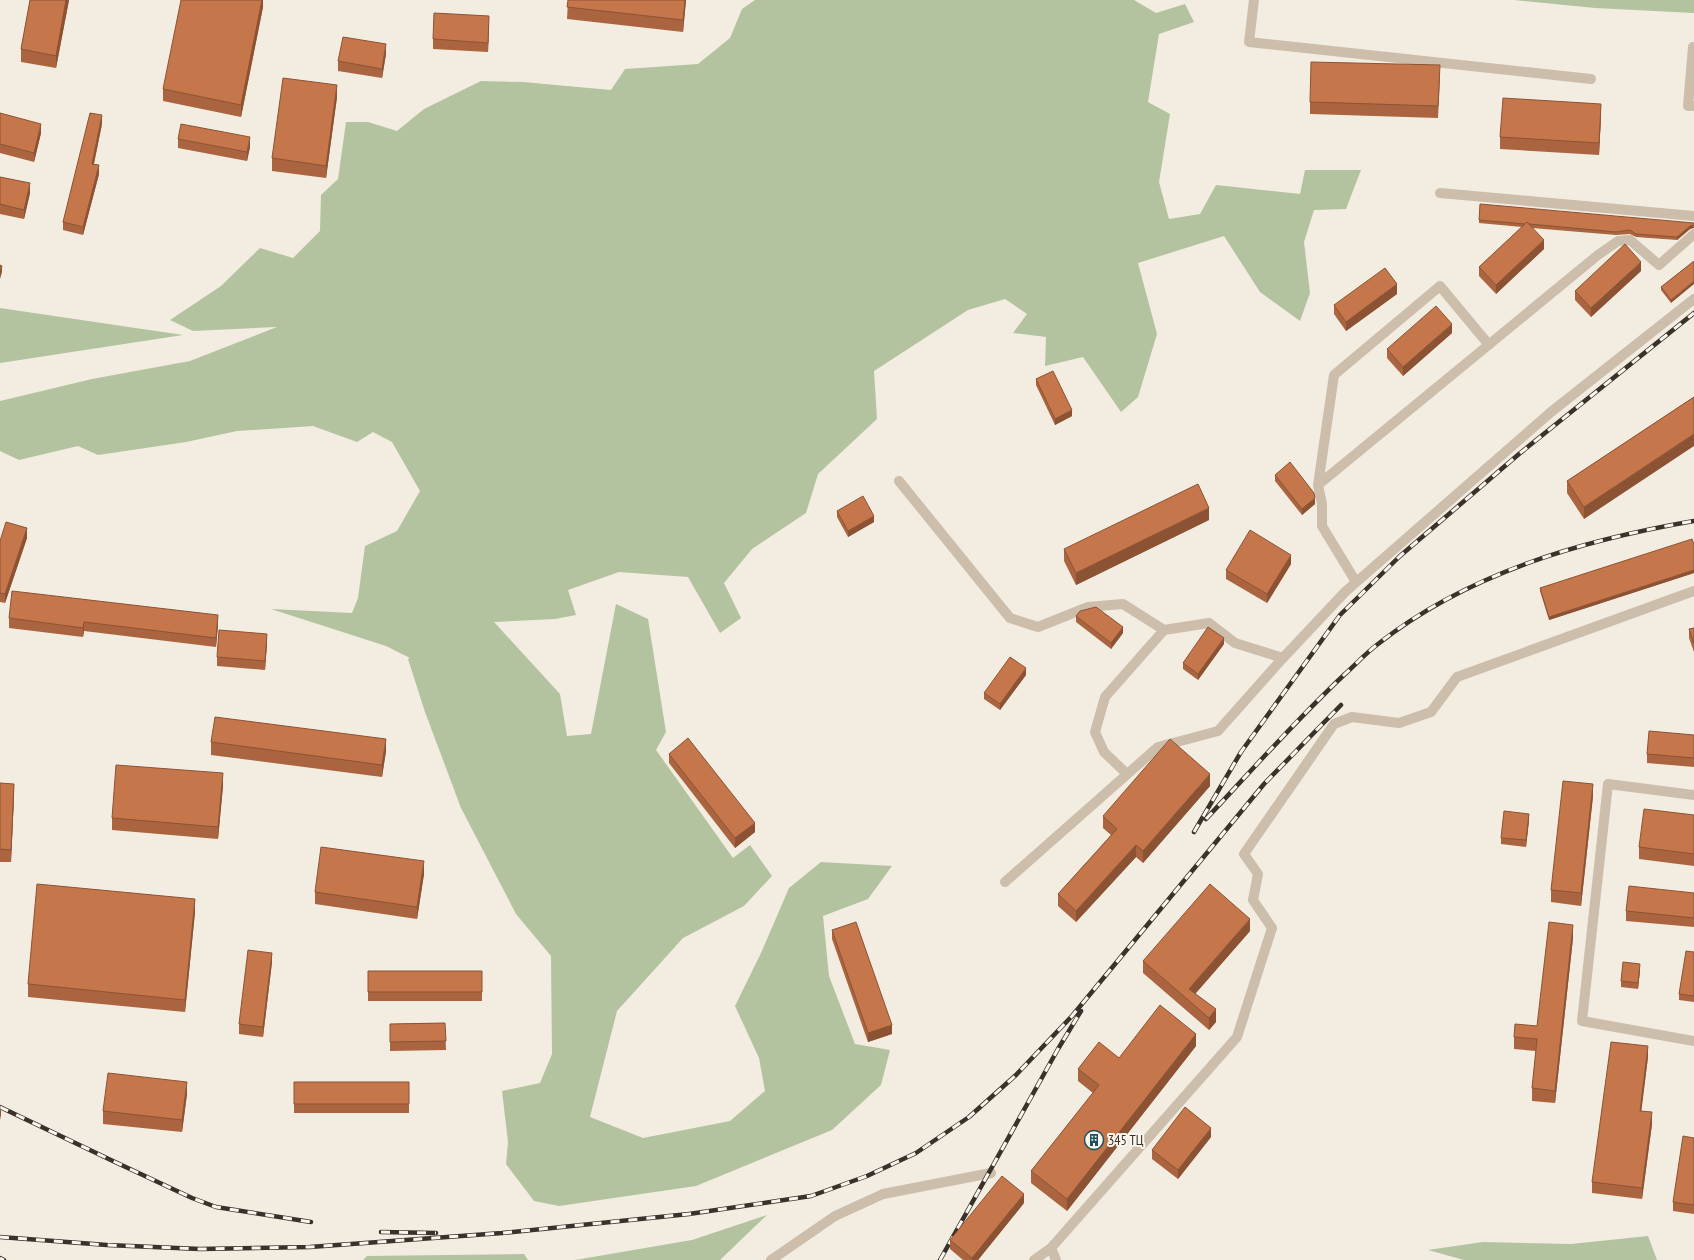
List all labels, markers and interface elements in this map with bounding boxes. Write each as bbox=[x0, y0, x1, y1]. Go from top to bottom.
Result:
building icon: 345 ТЦ bbox=[1083, 1129, 1105, 1151]
place label: 345 ТЦ bbox=[1108, 1131, 1144, 1149]

